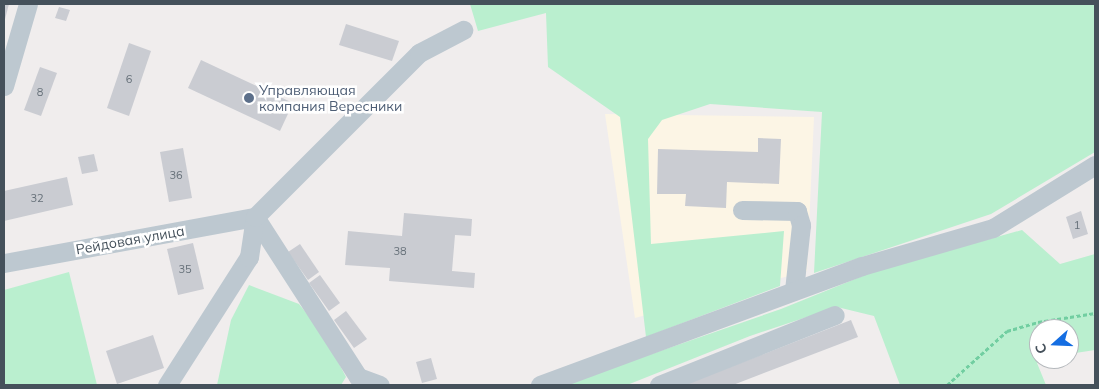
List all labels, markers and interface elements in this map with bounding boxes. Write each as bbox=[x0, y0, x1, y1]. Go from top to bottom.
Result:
house number: 6 bbox=[126, 72, 132, 86]
place label: Управляющая компания Вересники bbox=[259, 82, 402, 114]
house number: 8 bbox=[37, 85, 43, 99]
marker: Управляющая компания Вересники bbox=[243, 92, 255, 104]
house number: 36 bbox=[169, 168, 183, 182]
house number: 32 bbox=[30, 191, 44, 205]
house number: 1 bbox=[1074, 218, 1080, 232]
street label: Рейдовая улица bbox=[74, 222, 186, 258]
house number: 38 bbox=[393, 244, 407, 258]
house number: 35 bbox=[178, 262, 192, 276]
north arrow bbox=[1029, 319, 1079, 369]
text: С bbox=[1031, 341, 1051, 356]

